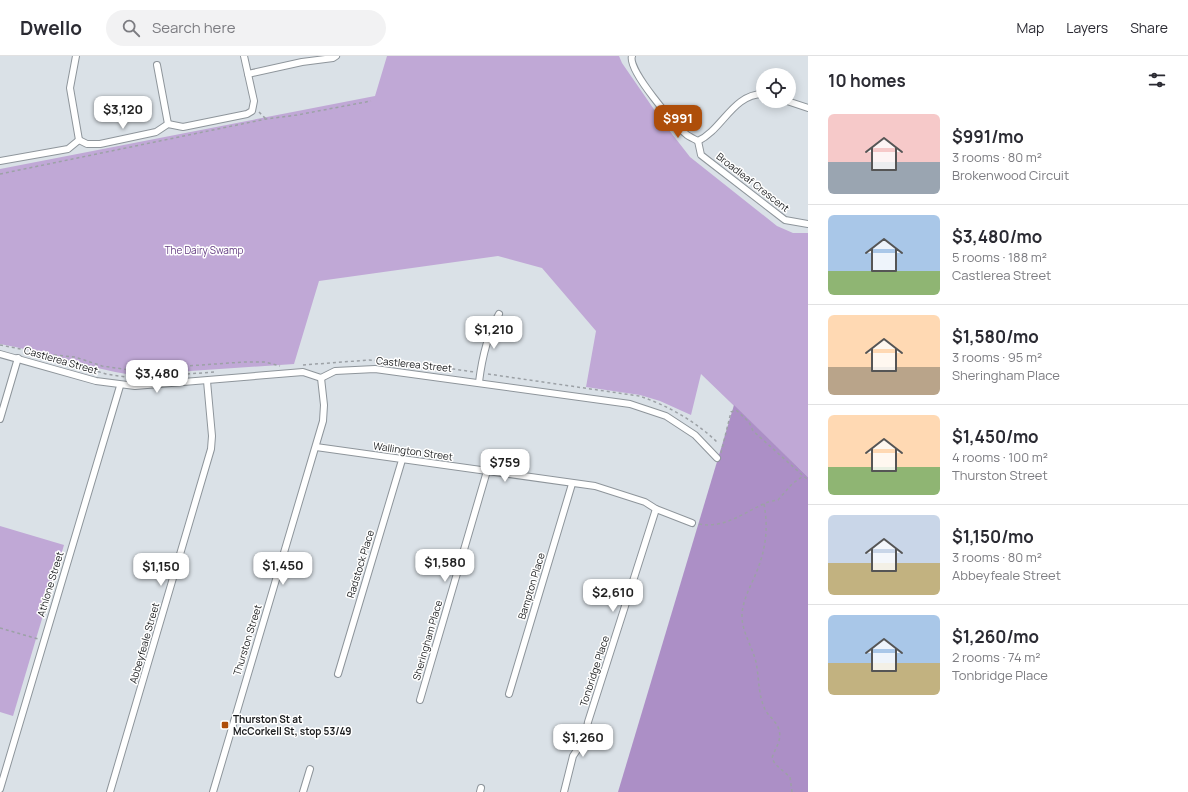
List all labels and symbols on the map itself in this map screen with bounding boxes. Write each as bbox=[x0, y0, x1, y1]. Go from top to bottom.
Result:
pin: $3,120 bbox=[90, 96, 156, 130]
pin: $991 bbox=[654, 105, 702, 139]
street label: Broadleaf Crescent bbox=[714, 149, 792, 215]
park label: The Dairy Swamp bbox=[165, 243, 243, 257]
pin: $1,210 bbox=[461, 316, 527, 350]
street label: Castlerea Street bbox=[22, 343, 100, 377]
street label: Castlerea Street bbox=[375, 353, 453, 375]
pin: $3,480 bbox=[124, 360, 190, 394]
street label: Wallington Street bbox=[372, 438, 454, 464]
pin: $759 bbox=[481, 449, 529, 483]
street label: Radstock Place bbox=[343, 528, 377, 600]
pin: $1,580 bbox=[412, 549, 478, 583]
street label: Athlone Street bbox=[33, 550, 67, 618]
street label: Bampton Place bbox=[514, 551, 548, 621]
pin: $1,450 bbox=[250, 552, 316, 586]
pin: $1,150 bbox=[128, 553, 194, 587]
pin: $2,610 bbox=[580, 579, 646, 613]
street label: Sheringham Place bbox=[409, 598, 445, 682]
street label: Abbeyfeale Street bbox=[126, 601, 162, 685]
street label: Thurston Street bbox=[230, 603, 264, 677]
street label: Tonbridge Place bbox=[576, 634, 612, 708]
place label: Thurston St at McCorkell St, stop 53/49 bbox=[233, 712, 352, 738]
marker: Thurston St at McCorkell St, stop 53/49 bbox=[220, 720, 230, 730]
pin: $1,260 bbox=[550, 724, 616, 758]

